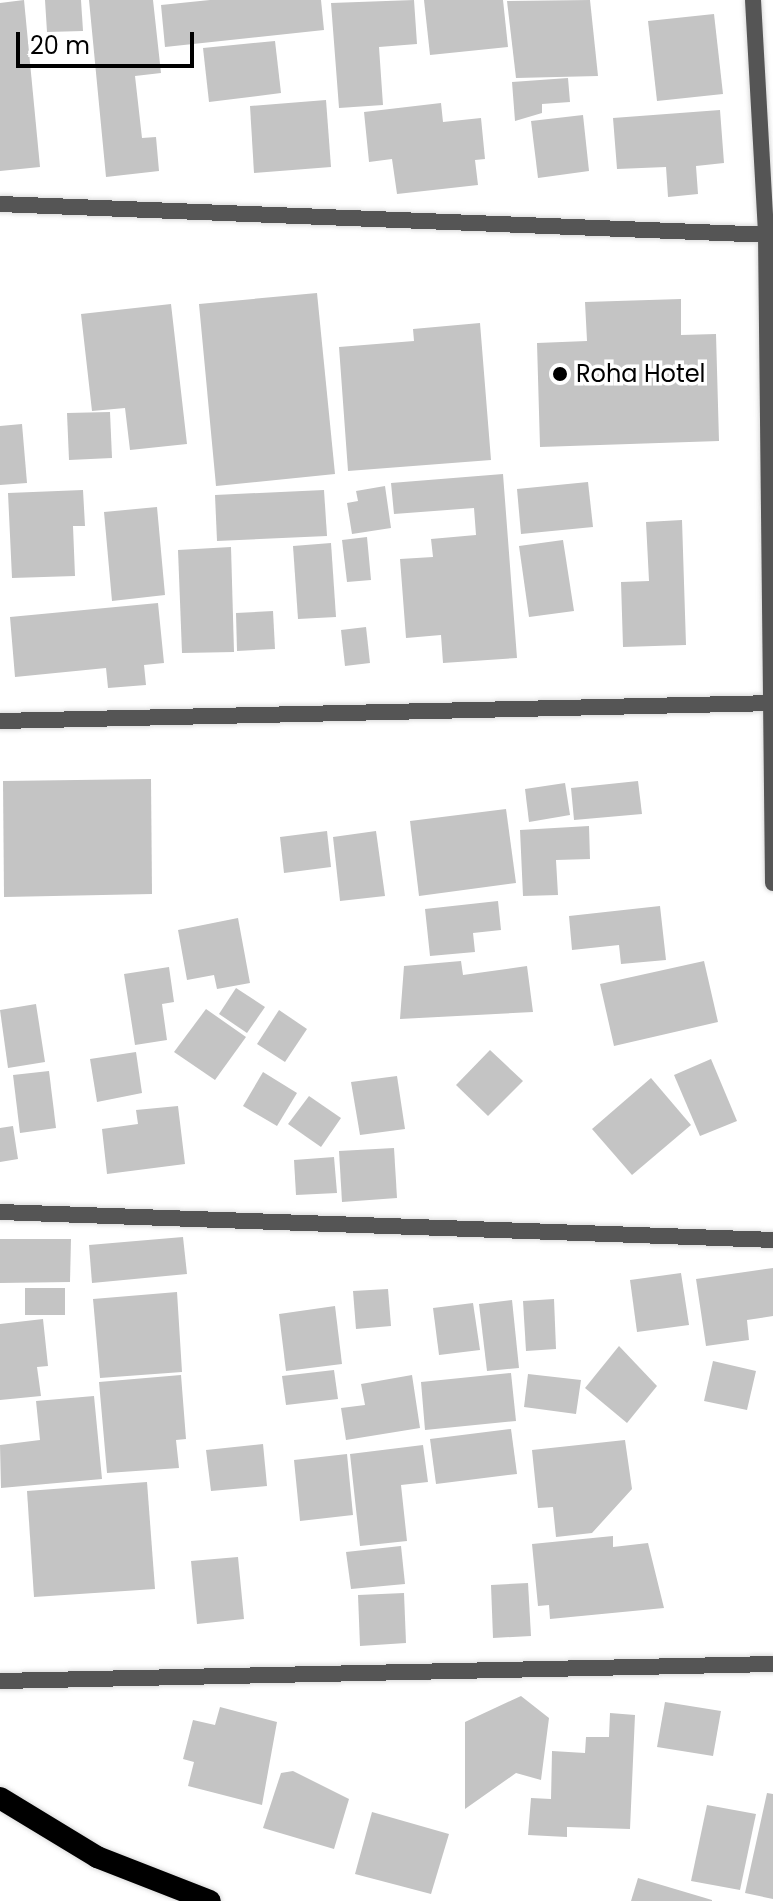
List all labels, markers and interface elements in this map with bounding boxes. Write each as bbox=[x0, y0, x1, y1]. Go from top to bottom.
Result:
scale bar bbox=[20, 16, 198, 66]
text: 20 m bbox=[30, 29, 90, 62]
place label: Roha Hotel bbox=[576, 360, 705, 388]
marker: Roha Hotel bbox=[551, 365, 569, 383]

